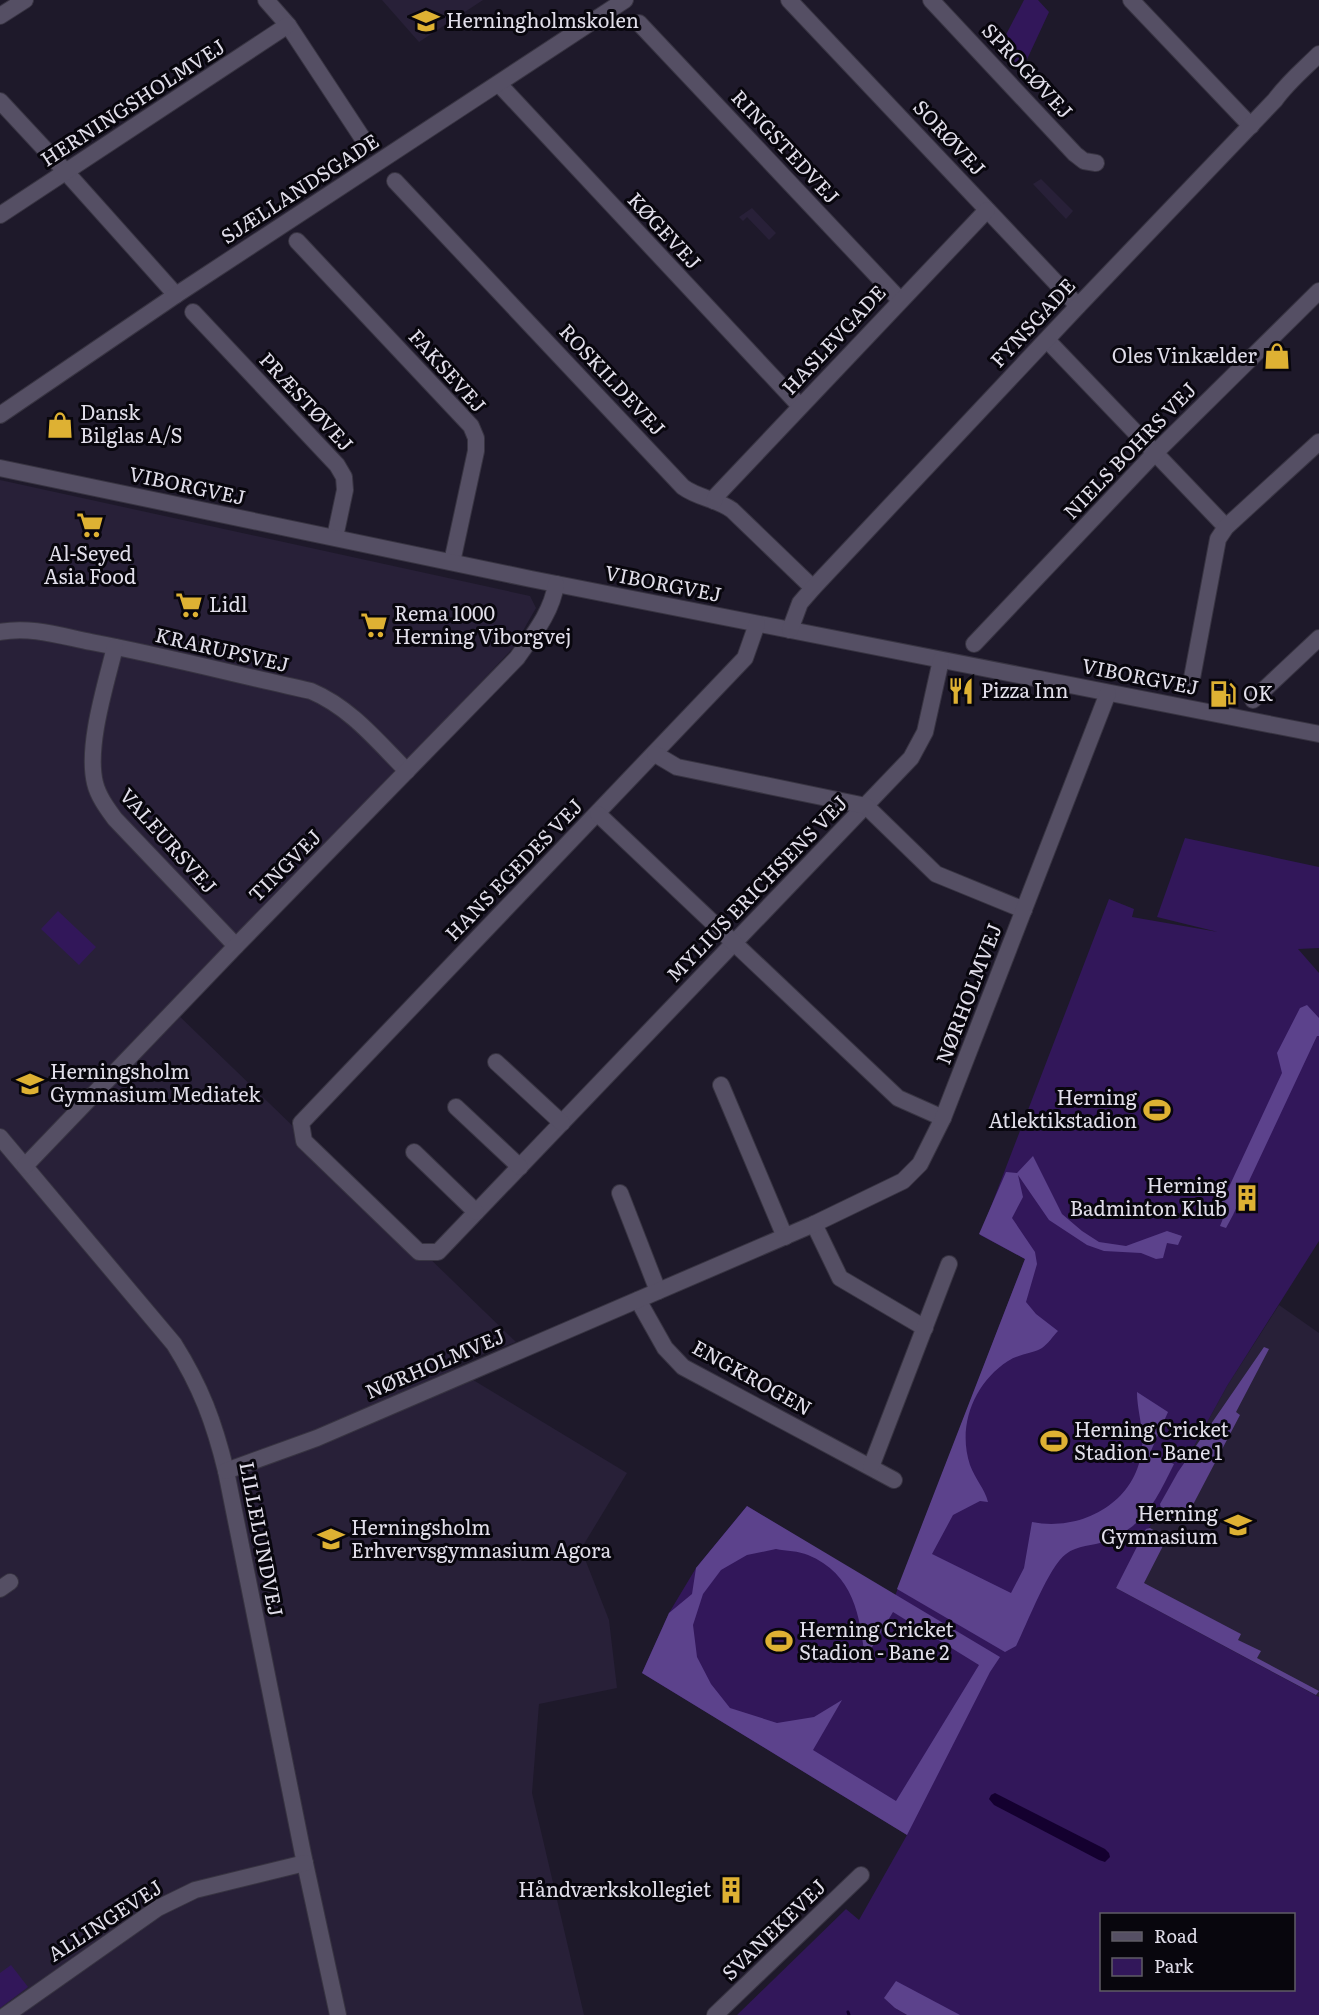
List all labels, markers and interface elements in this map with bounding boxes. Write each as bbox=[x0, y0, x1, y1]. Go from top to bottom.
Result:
place label: Herningholmskolen bbox=[446, 4, 639, 34]
school or university icon: Herningholmskolen bbox=[411, 6, 441, 36]
street label: SPROGØVEJ bbox=[976, 15, 1081, 124]
street label: HERNINGSHOLMVEJ bbox=[34, 30, 230, 172]
street label: RINGSTEDVEJ bbox=[726, 82, 847, 209]
street label: SORØVEJ bbox=[907, 92, 994, 181]
street label: SJÆLLANDSGADE bbox=[214, 125, 384, 250]
street label: KØGEVEJ bbox=[622, 184, 709, 275]
street label: FYNSGADE bbox=[982, 270, 1081, 373]
street label: HASLEVGADE bbox=[774, 277, 891, 400]
street label: ROSKILDEVEJ bbox=[554, 316, 673, 441]
street label: FAKSEVEJ bbox=[403, 321, 494, 418]
place label: Oles Vinkælder bbox=[1112, 339, 1258, 369]
shop icon: Oles Vinkælder bbox=[1262, 341, 1292, 371]
street label: PRÆSTØVEJ bbox=[254, 344, 361, 457]
street label: NIELS BOHRS VEJ bbox=[1055, 374, 1202, 525]
place label: Dansk Bilglas A/S bbox=[80, 396, 182, 449]
shop icon: Dansk Bilglas A/S bbox=[45, 410, 75, 440]
street label: VIBORGVEJ bbox=[127, 457, 248, 511]
supermarket icon: Al-Seyed Asia Food bbox=[75, 510, 105, 540]
place label: Al-Seyed Asia Food bbox=[44, 537, 136, 590]
street label: VIBORGVEJ bbox=[603, 556, 724, 608]
place label: Lidl bbox=[209, 588, 248, 618]
supermarket icon: Lidl bbox=[174, 590, 204, 620]
place label: Rema 1000 Herning Viborgvej bbox=[394, 597, 571, 650]
supermarket icon: Rema 1000 Herning Viborgvej bbox=[359, 610, 389, 640]
street label: KRARUPSVEJ bbox=[153, 618, 292, 678]
street label: VIBORGVEJ bbox=[1080, 649, 1201, 701]
place label: Pizza Inn bbox=[981, 674, 1068, 704]
restaurant icon: Pizza Inn bbox=[946, 676, 976, 706]
place label: OK bbox=[1243, 677, 1273, 707]
fuel station icon: OK bbox=[1208, 679, 1238, 709]
street label: VALEURSVEJ bbox=[114, 780, 225, 899]
street label: MYLIUS ERICHSENS VEJ bbox=[658, 788, 853, 988]
street label: HANS EGEDES VEJ bbox=[437, 791, 588, 946]
street label: TINGVEJ bbox=[240, 821, 327, 908]
street label: NØRHOLMVEJ bbox=[926, 918, 1008, 1068]
place label: Herningsholm Gymnasium Mediatek bbox=[50, 1055, 261, 1108]
school or university icon: Herningsholm Gymnasium Mediatek bbox=[15, 1069, 45, 1099]
place label: Herning Atlektikstadion bbox=[989, 1081, 1138, 1134]
sports icon: Herning Atlektikstadion bbox=[1142, 1095, 1172, 1125]
place label: Herning Badminton Klub bbox=[1070, 1169, 1228, 1222]
building icon: Herning Badminton Klub bbox=[1232, 1183, 1262, 1213]
street label: NØRHOLMVEJ bbox=[360, 1319, 509, 1405]
street label: ENGKROGEN bbox=[688, 1331, 818, 1422]
place label: Herning Cricket Stadion - Bane 1 bbox=[1074, 1413, 1229, 1466]
sports icon: Herning Cricket Stadion - Bane 1 bbox=[1039, 1426, 1069, 1456]
street label: LILLELUNDVEJ bbox=[233, 1459, 293, 1619]
place label: Herning Gymnasium bbox=[1101, 1497, 1219, 1550]
school or university icon: Herning Gymnasium bbox=[1223, 1510, 1253, 1540]
place label: Herningsholm Erhvervsgymnasium Agora bbox=[351, 1511, 612, 1564]
school or university icon: Herningsholm Erhvervsgymnasium Agora bbox=[316, 1524, 346, 1554]
place label: Herning Cricket Stadion - Bane 2 bbox=[799, 1613, 954, 1666]
sports icon: Herning Cricket Stadion - Bane 2 bbox=[764, 1626, 794, 1656]
street label: ALLINGEVEJ bbox=[41, 1871, 167, 1968]
street label: SVANEKEVEJ bbox=[714, 1871, 831, 1986]
place label: Håndværkskollegiet bbox=[518, 1873, 711, 1903]
building icon: Håndværkskollegiet bbox=[716, 1875, 746, 1905]
legend bbox=[1100, 1913, 1295, 1991]
text: Road bbox=[1154, 1922, 1198, 1949]
text: Park bbox=[1154, 1952, 1195, 1979]

